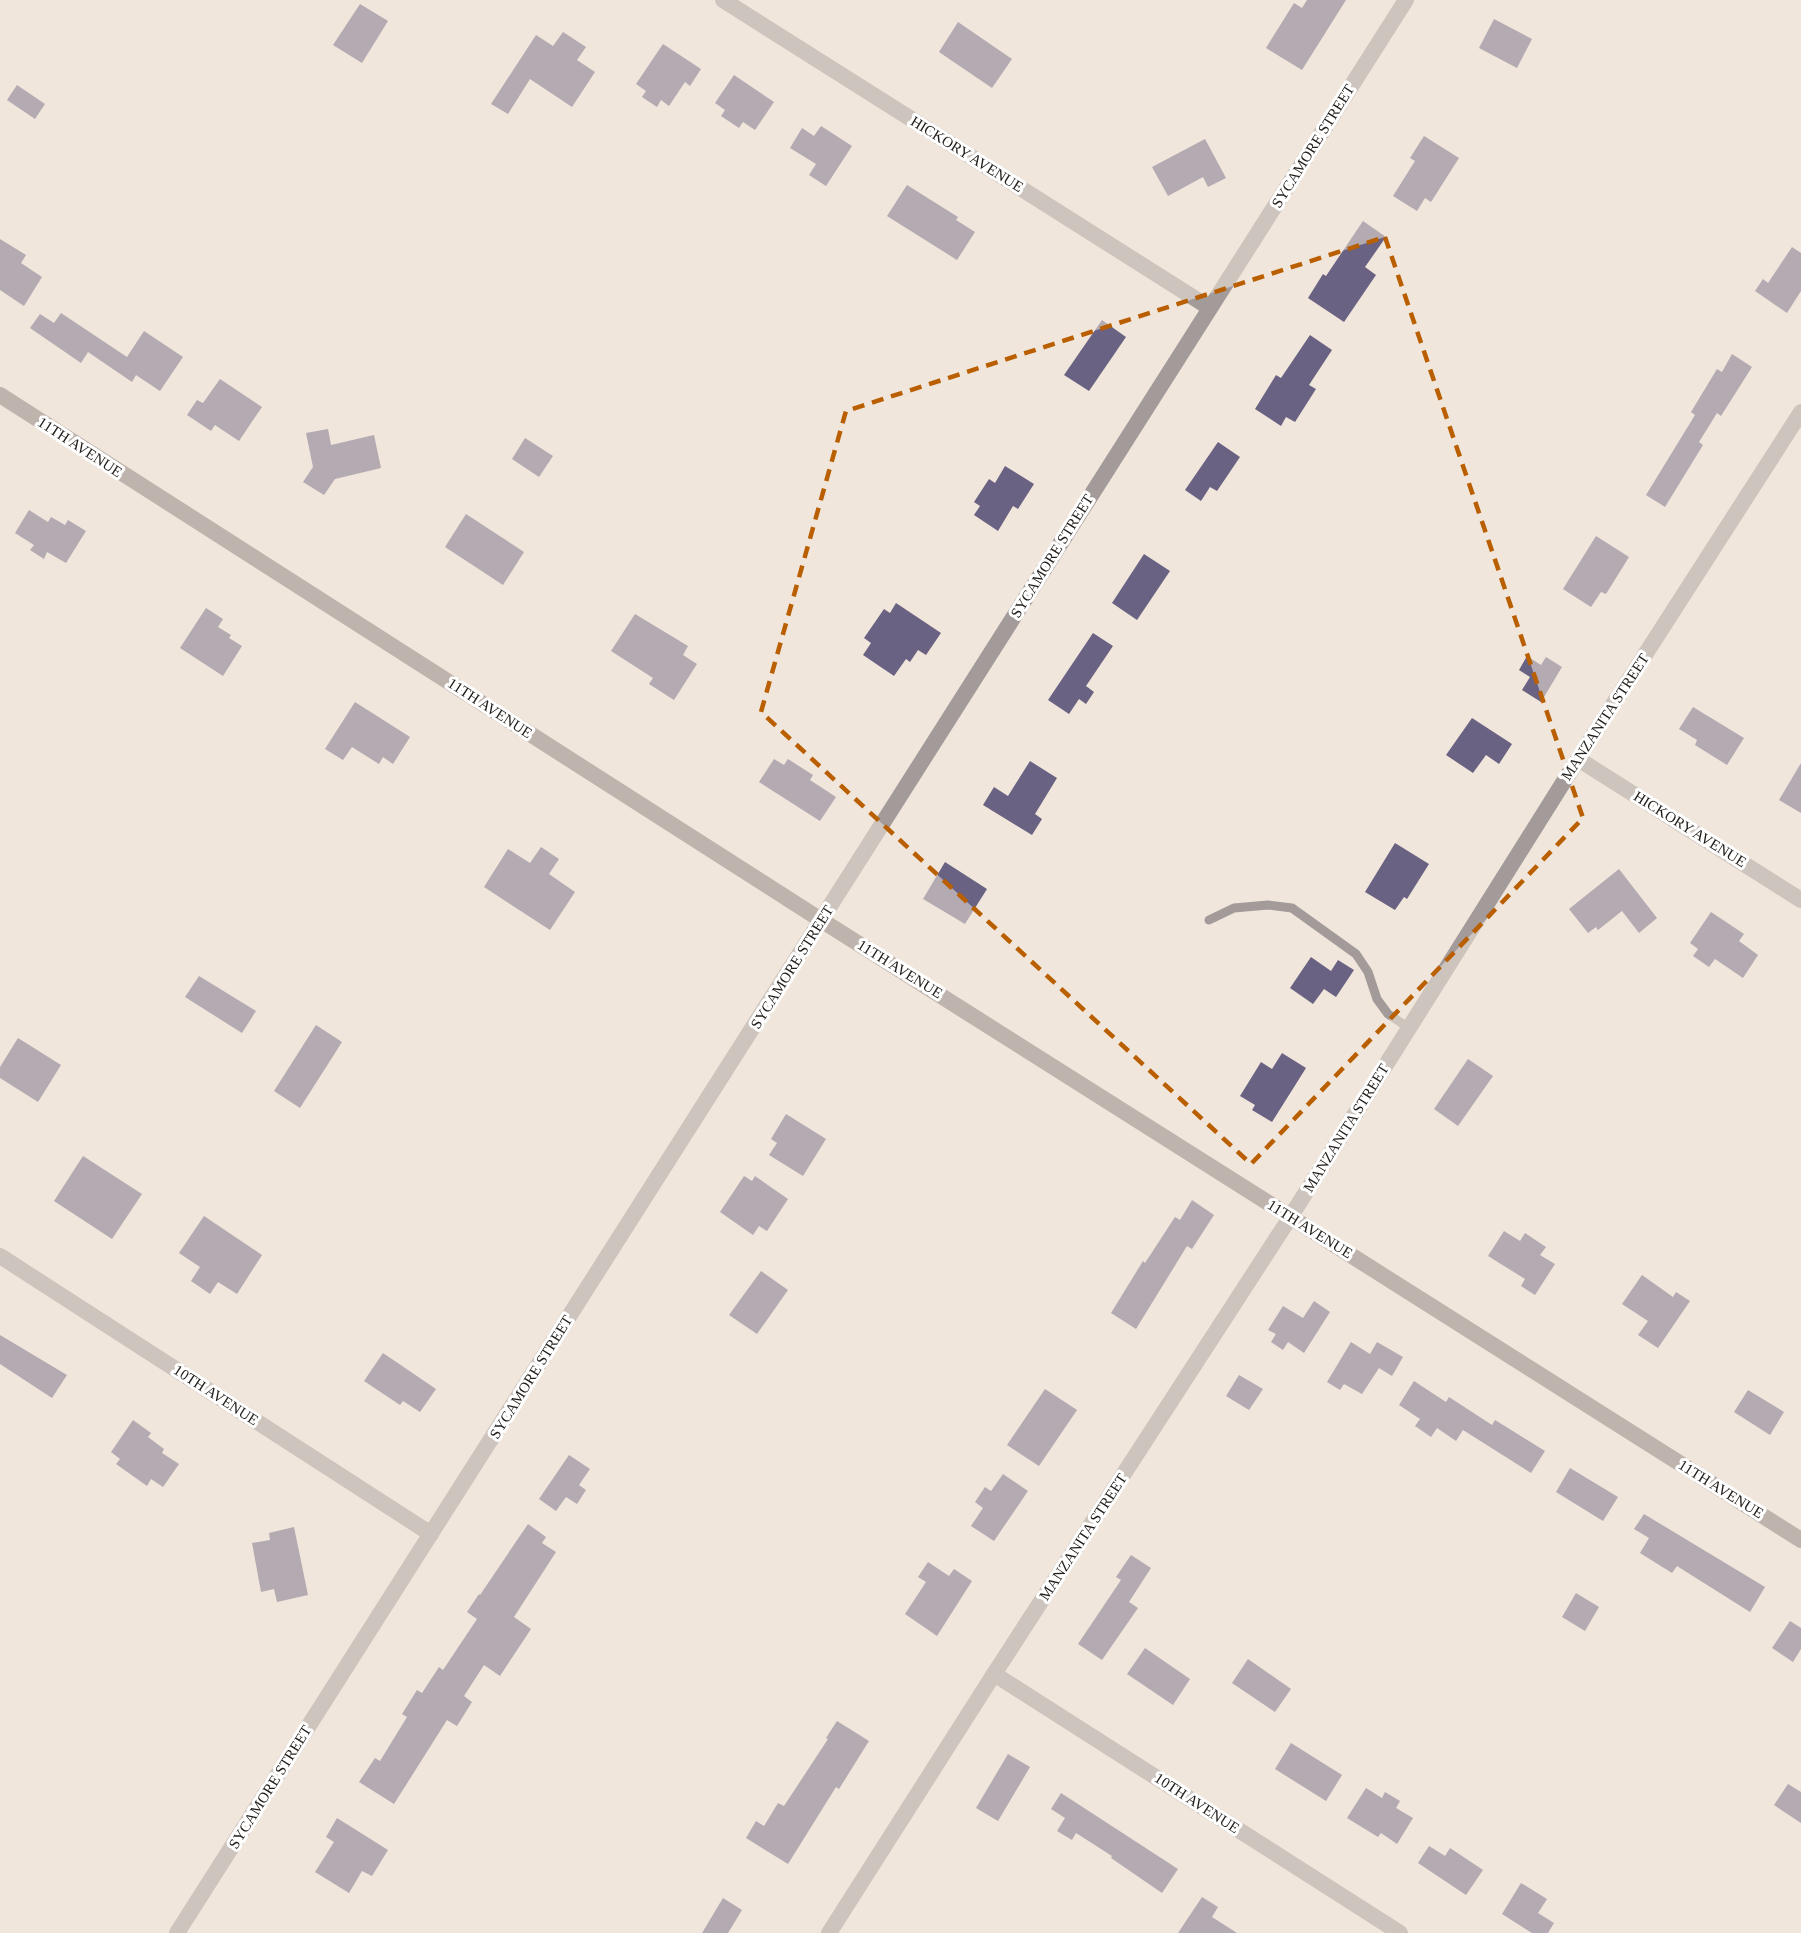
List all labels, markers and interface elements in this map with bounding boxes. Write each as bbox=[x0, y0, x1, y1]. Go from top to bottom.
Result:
street label: SYCAMORE STREET bbox=[1269, 82, 1357, 210]
street label: HICKORY AVENUE bbox=[908, 113, 1026, 195]
street label: 11TH AVENUE bbox=[35, 414, 125, 480]
street label: SYCAMORE STREET bbox=[1008, 492, 1096, 620]
street label: MANZANITA STREET bbox=[1558, 651, 1652, 783]
street label: 11TH AVENUE bbox=[445, 675, 535, 741]
street label: HICKORY AVENUE bbox=[1631, 788, 1749, 870]
street label: SYCAMORE STREET bbox=[748, 903, 836, 1031]
street label: 11TH AVENUE bbox=[855, 936, 945, 1002]
street label: MANZANITA STREET bbox=[1300, 1061, 1392, 1195]
street label: 11TH AVENUE bbox=[1265, 1196, 1355, 1262]
street label: SYCAMORE STREET bbox=[487, 1313, 575, 1441]
street label: 10TH AVENUE bbox=[171, 1362, 261, 1428]
street label: 11TH AVENUE bbox=[1676, 1456, 1766, 1522]
street label: MANZANITA STREET bbox=[1036, 1471, 1130, 1603]
street label: SYCAMORE STREET bbox=[226, 1723, 314, 1851]
street label: 10TH AVENUE bbox=[1152, 1770, 1242, 1836]

